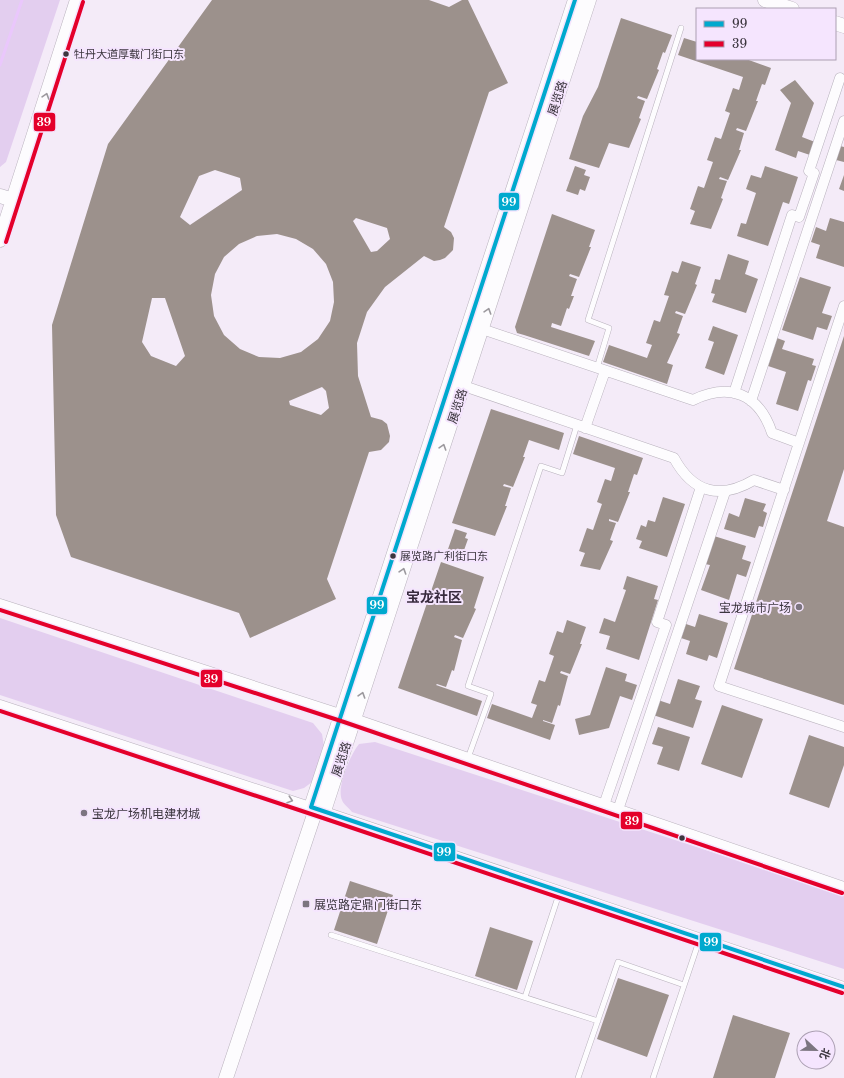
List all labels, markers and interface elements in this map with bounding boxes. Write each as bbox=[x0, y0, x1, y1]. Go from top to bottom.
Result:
legend bbox=[696, 8, 836, 60]
text: 99 bbox=[732, 16, 747, 31]
text: 39 bbox=[732, 36, 747, 51]
place label: 牡丹大道厚载门街口东 bbox=[74, 47, 184, 61]
marker: 牡丹大道厚载门街口东 bbox=[61, 49, 71, 59]
street label: 展览路 bbox=[544, 79, 570, 117]
one-way arrow bbox=[41, 92, 50, 99]
line badge: 39 bbox=[33, 112, 56, 132]
text: 39 bbox=[37, 115, 51, 129]
line badge: 99 bbox=[498, 192, 520, 211]
text: 99 bbox=[502, 195, 516, 209]
one-way arrow bbox=[483, 307, 492, 314]
street label: 展览路 bbox=[444, 387, 470, 425]
one-way arrow bbox=[438, 444, 447, 451]
place label: 展览路广利街口东 bbox=[400, 549, 488, 563]
marker: 展览路广利街口东 bbox=[388, 551, 398, 561]
one-way arrow bbox=[398, 568, 406, 575]
district label: 宝龙社区 bbox=[406, 588, 462, 606]
line badge: 99 bbox=[366, 596, 388, 615]
text: 99 bbox=[370, 598, 384, 612]
place label: 宝龙城市广场 bbox=[719, 600, 791, 615]
marker: 宝龙城市广场 bbox=[794, 602, 804, 612]
line badge: 39 bbox=[200, 669, 223, 688]
text: 39 bbox=[204, 672, 218, 686]
one-way arrow bbox=[357, 691, 366, 698]
street label: 展览路 bbox=[328, 740, 354, 778]
one-way arrow bbox=[286, 795, 293, 804]
place label: 宝龙广场机电建材城 bbox=[92, 806, 200, 821]
marker: 宝龙广场机电建材城 bbox=[79, 808, 89, 818]
line badge: 39 bbox=[620, 811, 643, 830]
text: 39 bbox=[625, 814, 639, 828]
unlabelled marker bbox=[677, 833, 687, 843]
line badge: 99 bbox=[433, 842, 456, 862]
text: 99 bbox=[437, 845, 451, 859]
place label: 展览路定鼎门街口东 bbox=[314, 897, 422, 912]
marker: 展览路定鼎门街口东 bbox=[301, 899, 311, 909]
line badge: 99 bbox=[699, 932, 722, 952]
text: 99 bbox=[704, 935, 718, 949]
north arrow bbox=[796, 1030, 836, 1070]
text: 北 bbox=[817, 1046, 834, 1061]

